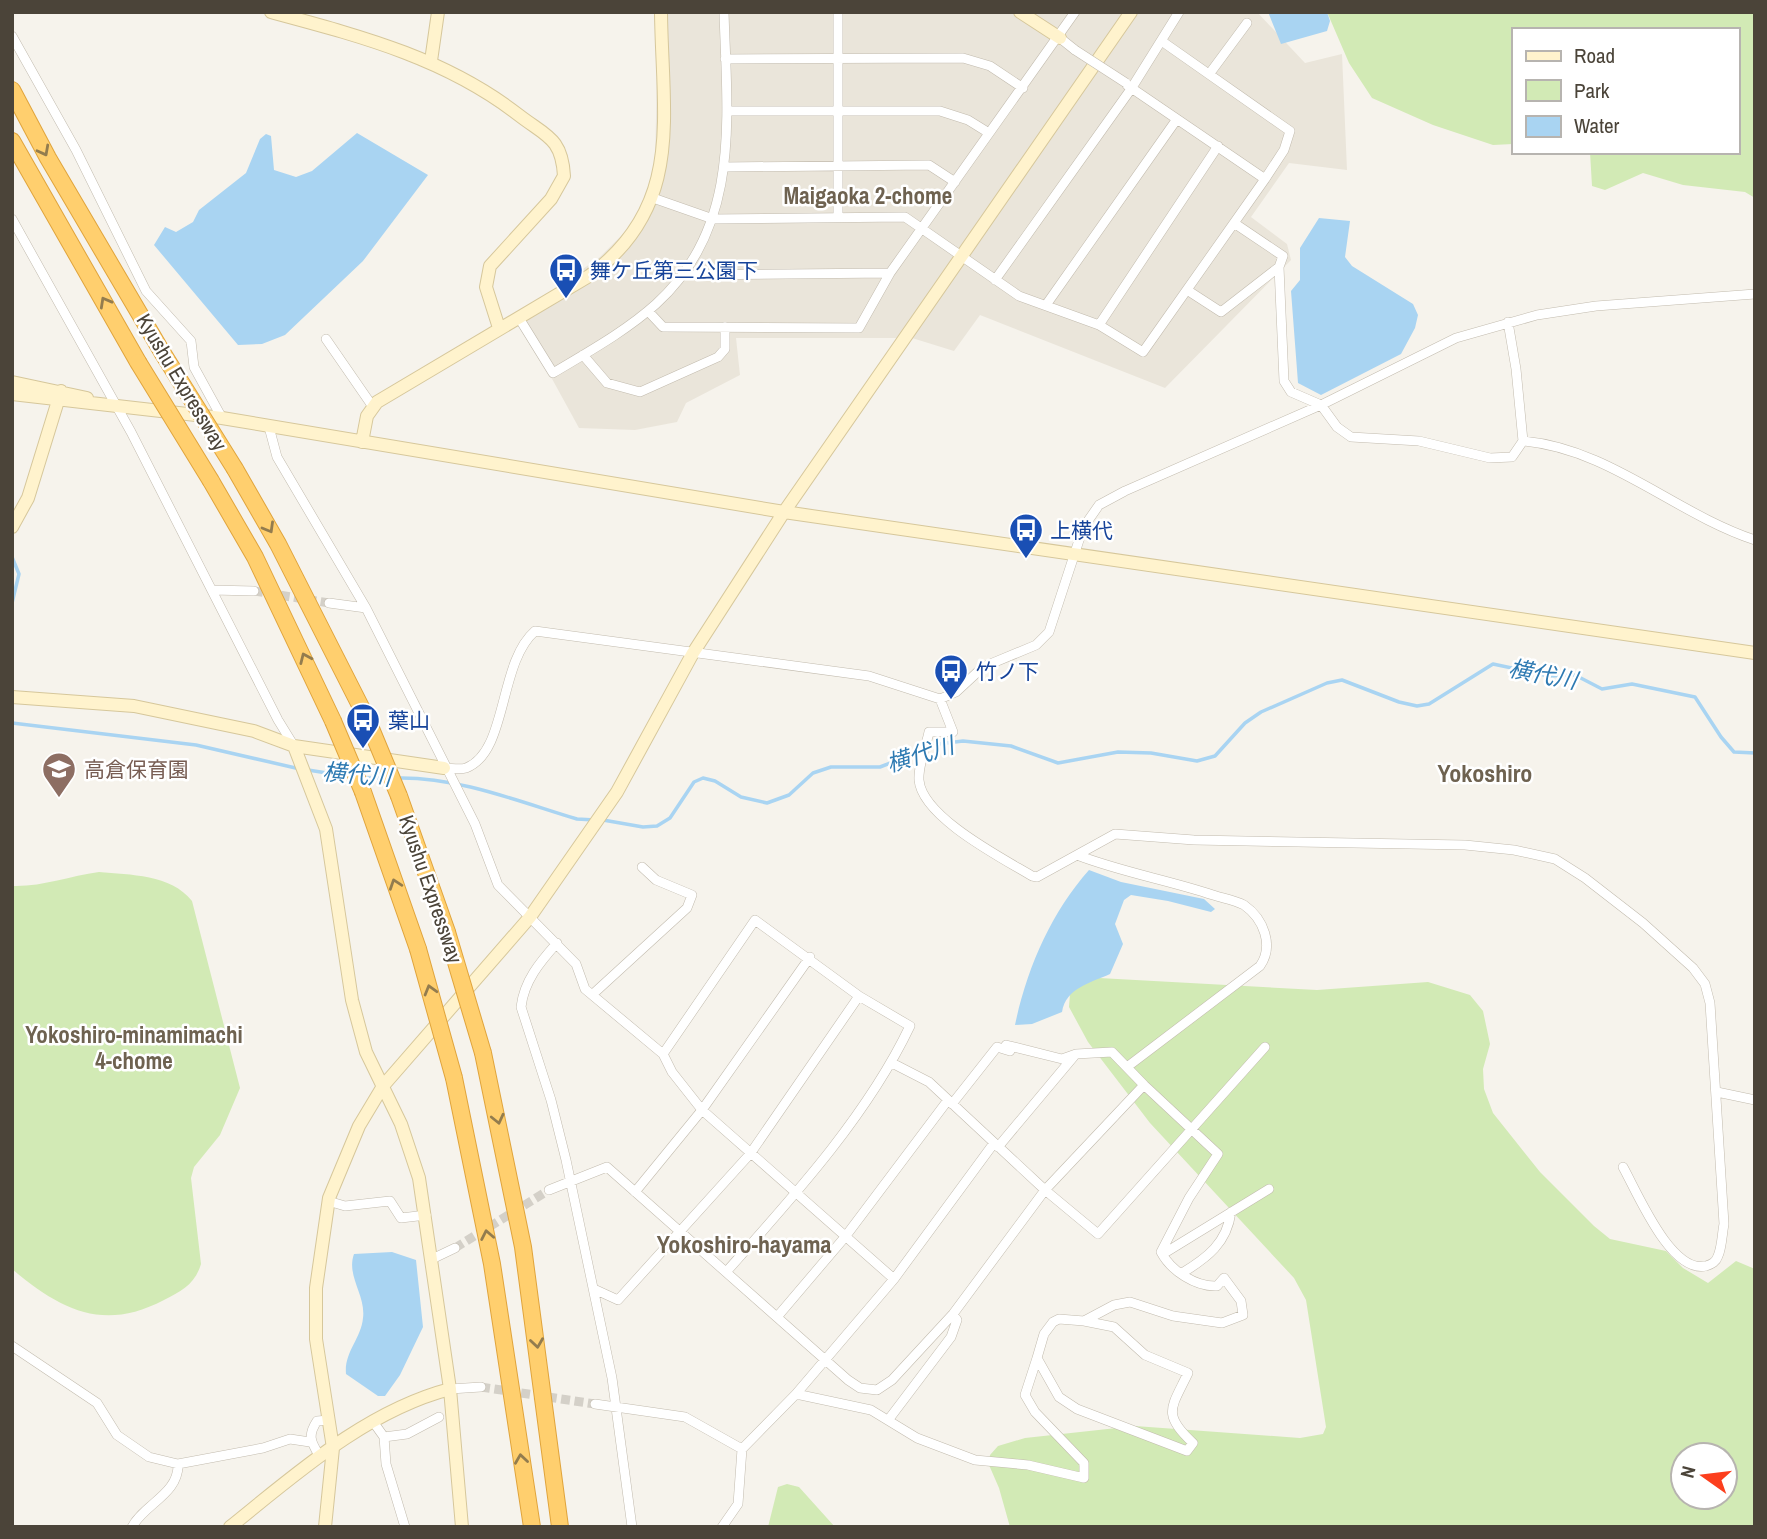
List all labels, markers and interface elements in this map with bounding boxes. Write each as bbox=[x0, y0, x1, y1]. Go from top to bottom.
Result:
legend bbox=[1512, 28, 1739, 154]
text: Road bbox=[1574, 41, 1615, 70]
text: Park bbox=[1574, 76, 1610, 105]
text: Water bbox=[1574, 111, 1620, 140]
one-way arrow bbox=[36, 143, 49, 156]
district label: Maigaoka 2-chome bbox=[784, 180, 952, 211]
bus stop icon: 舞ケ丘第三公園下 bbox=[547, 251, 585, 300]
place label: 舞ケ丘第三公園下 bbox=[590, 256, 758, 285]
one-way arrow bbox=[100, 297, 113, 310]
street label: Kyushu Expressway bbox=[130, 308, 235, 456]
bus stop icon: 上横代 bbox=[1007, 511, 1045, 560]
place label: 上横代 bbox=[1050, 516, 1113, 545]
one-way arrow bbox=[261, 521, 274, 534]
bus stop icon: 竹ノ下 bbox=[932, 652, 970, 701]
water label: 横代川 bbox=[1506, 652, 1583, 696]
one-way arrow bbox=[299, 653, 313, 666]
place label: 竹ノ下 bbox=[976, 657, 1039, 686]
bus stop icon: 葉山 bbox=[344, 701, 382, 750]
place label: 葉山 bbox=[388, 706, 430, 735]
water label: 横代川 bbox=[882, 728, 960, 779]
school or university icon: 高倉保育園 bbox=[40, 750, 78, 799]
place label: 高倉保育園 bbox=[84, 755, 189, 784]
water label: 横代川 bbox=[321, 756, 396, 793]
district label: Yokoshiro bbox=[1438, 757, 1532, 789]
street label: Kyushu Expressway bbox=[392, 811, 470, 967]
one-way arrow bbox=[389, 879, 403, 891]
one-way arrow bbox=[423, 984, 438, 996]
district label: Yokoshiro-minamimachi 4-chome bbox=[25, 1019, 243, 1076]
one-way arrow bbox=[490, 1113, 505, 1125]
district label: Yokoshiro-hayama bbox=[657, 1228, 831, 1260]
one-way arrow bbox=[480, 1229, 495, 1241]
one-way arrow bbox=[529, 1337, 544, 1349]
north arrow bbox=[1669, 1441, 1739, 1511]
one-way arrow bbox=[514, 1453, 529, 1465]
text: N bbox=[1674, 1463, 1701, 1480]

